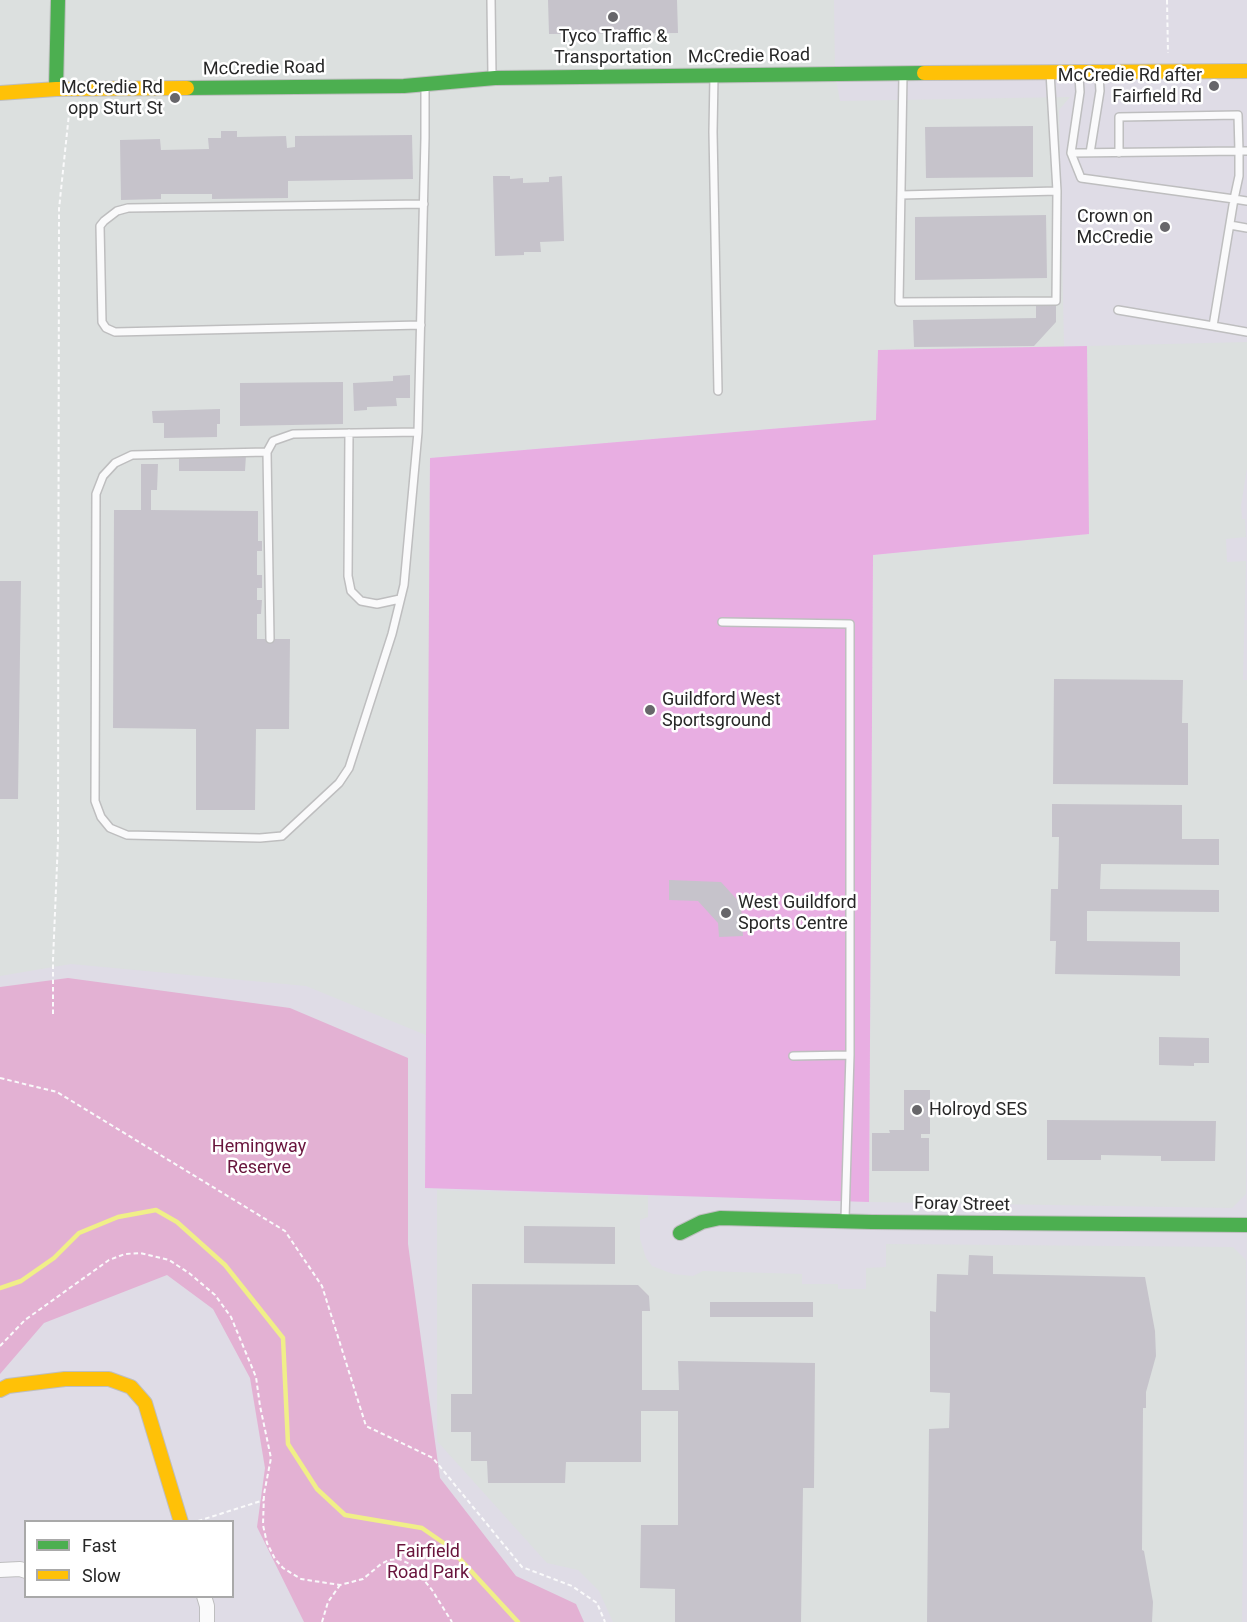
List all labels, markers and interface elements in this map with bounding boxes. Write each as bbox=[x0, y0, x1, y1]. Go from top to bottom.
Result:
marker: Tyco Traffic & Transportation bbox=[606, 10, 620, 24]
place label: Tyco Traffic & Transportation bbox=[554, 26, 672, 68]
street label: McCredie Road bbox=[688, 45, 810, 69]
street label: McCredie Road bbox=[203, 57, 325, 81]
place label: McCredie Rd after Fairfield Rd bbox=[1058, 65, 1202, 107]
place label: McCredie Rd opp Sturt St bbox=[61, 77, 163, 119]
marker: McCredie Rd after Fairfield Rd bbox=[1207, 79, 1221, 93]
marker: McCredie Rd opp Sturt St bbox=[168, 91, 182, 105]
place label: Crown on McCredie bbox=[1077, 206, 1153, 248]
marker: Crown on McCredie bbox=[1158, 220, 1172, 234]
place label: Guildford West Sportsground bbox=[662, 689, 781, 732]
marker: Guildford West Sportsground bbox=[643, 703, 657, 717]
place label: West Guildford Sports Centre bbox=[738, 892, 857, 934]
marker: West Guildford Sports Centre bbox=[719, 906, 733, 920]
place label: Holroyd SES bbox=[929, 1099, 1027, 1121]
marker: Holroyd SES bbox=[910, 1103, 924, 1117]
park label: Hemingway Reserve bbox=[212, 1136, 306, 1178]
street label: Foray Street bbox=[914, 1193, 1010, 1217]
legend bbox=[24, 1520, 234, 1598]
text: Fast bbox=[82, 1535, 117, 1556]
park label: Fairfield Road Park bbox=[387, 1541, 469, 1584]
text: Slow bbox=[82, 1565, 121, 1586]

